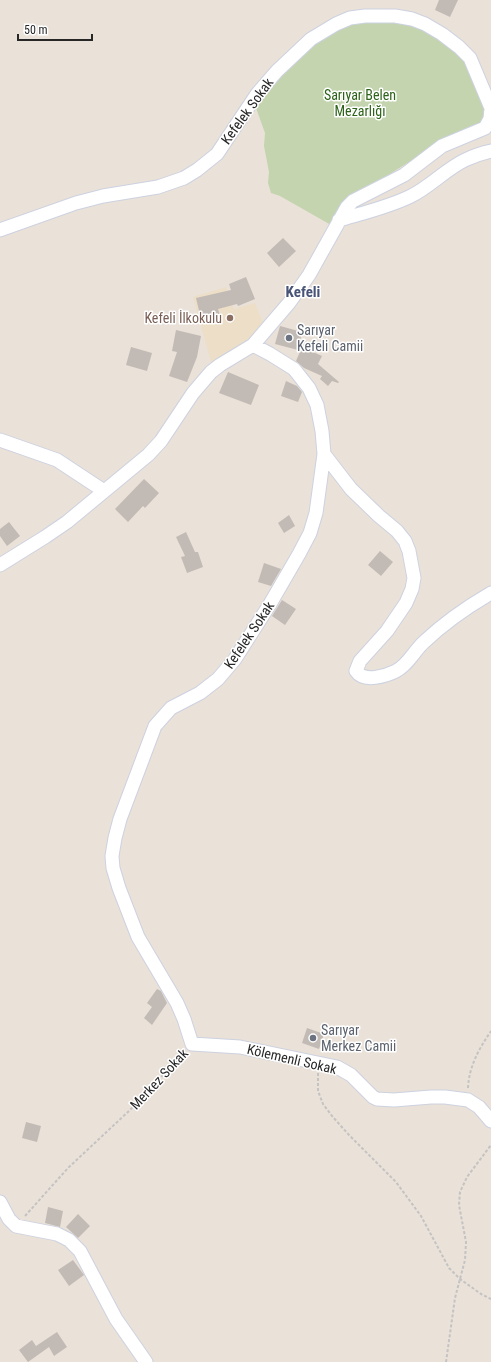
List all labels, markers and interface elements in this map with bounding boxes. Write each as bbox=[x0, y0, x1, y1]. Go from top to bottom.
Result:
scale bar bbox=[18, 16, 92, 42]
text: 50 m bbox=[24, 23, 48, 37]
street label: Kefelek Sokak bbox=[218, 74, 277, 147]
park label: Sarıyar Belen Mezarlığı bbox=[324, 87, 396, 119]
district label: Kefeli bbox=[286, 283, 320, 301]
place label: Kefeli İlkokulu bbox=[144, 310, 222, 326]
marker: Kefeli İlkokulu bbox=[225, 313, 235, 323]
place label: Sarıyar Kefeli Camii bbox=[297, 322, 363, 354]
marker: Sarıyar Kefeli Camii bbox=[284, 333, 294, 343]
street label: Kefelek Sokak bbox=[221, 598, 278, 672]
place label: Sarıyar Merkez Camii bbox=[321, 1022, 396, 1054]
marker: Sarıyar Merkez Camii bbox=[308, 1033, 318, 1043]
street label: Kölemenli Sokak bbox=[246, 1041, 339, 1077]
street label: Merkez Sokak bbox=[127, 1045, 192, 1113]

